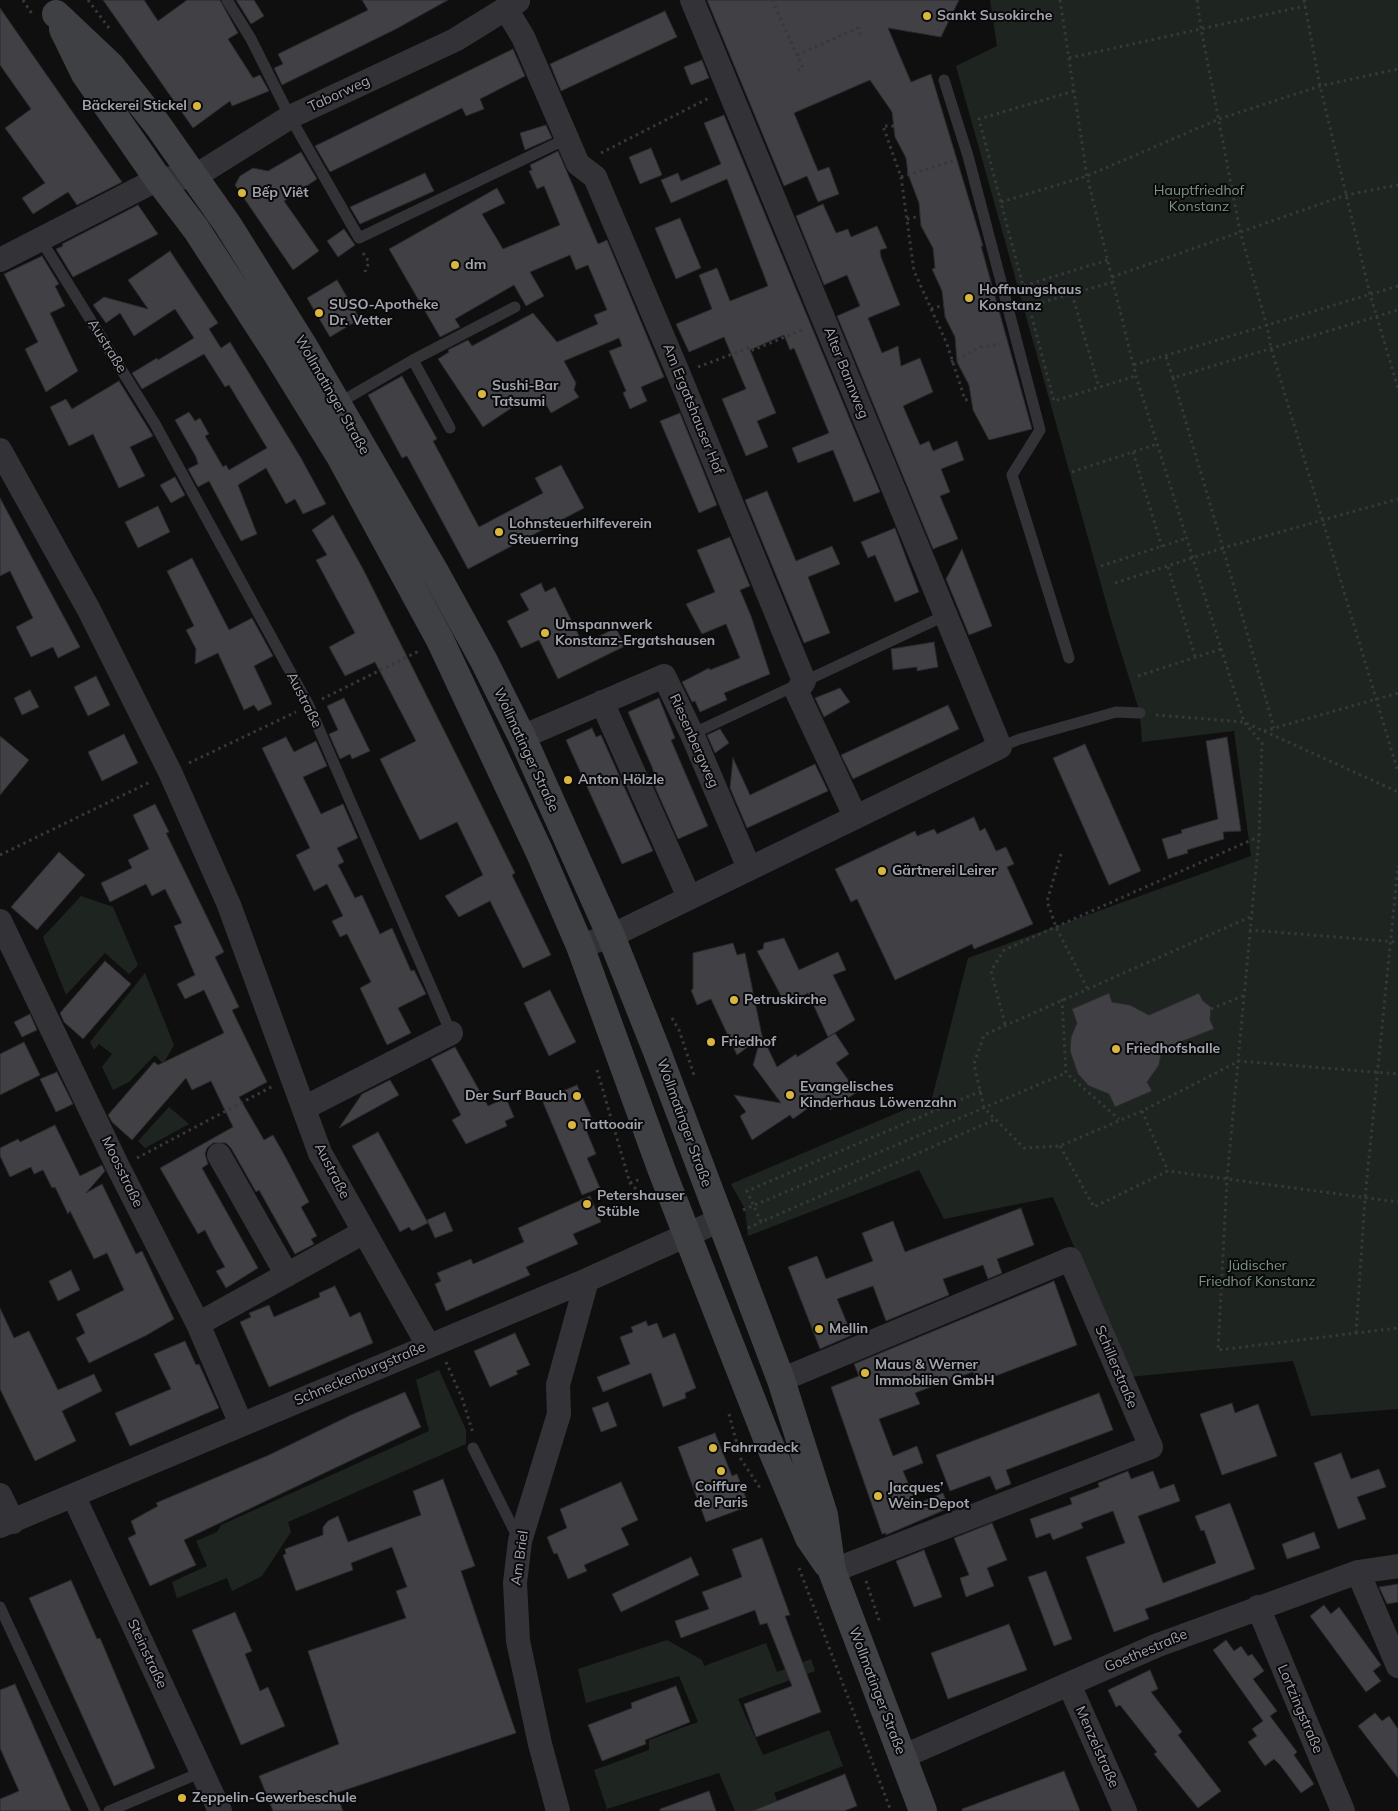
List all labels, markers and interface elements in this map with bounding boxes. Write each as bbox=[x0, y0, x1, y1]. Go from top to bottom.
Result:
place label: Sankt Susokirche bbox=[937, 8, 1052, 24]
marker: Sankt Susokirche bbox=[921, 10, 933, 22]
street label: Taborweg bbox=[306, 72, 372, 116]
place label: Bäckerei Stickel bbox=[82, 98, 187, 114]
marker: Bäckerei Stickel bbox=[191, 100, 203, 112]
park label: Hauptfriedhof Konstanz bbox=[1154, 183, 1244, 216]
place label: Bếp Viêt bbox=[252, 185, 309, 201]
marker: Bếp Viêt bbox=[236, 187, 248, 199]
place label: dm bbox=[465, 257, 486, 273]
marker: dm bbox=[449, 259, 461, 271]
place label: Hoffnungshaus Konstanz bbox=[979, 282, 1081, 314]
marker: Hoffnungshaus Konstanz bbox=[963, 292, 975, 304]
place label: SUSO-Apotheke Dr. Vetter bbox=[329, 297, 438, 330]
marker: SUSO-Apotheke Dr. Vetter bbox=[313, 307, 325, 319]
street label: Austraße bbox=[84, 316, 130, 376]
street label: Alter Bannweg bbox=[820, 325, 872, 421]
street label: Wollmatinger Straße bbox=[291, 332, 373, 458]
street label: Am Ergatshauser Hof bbox=[659, 341, 727, 477]
place label: Sushi-Bar Tatsumi bbox=[492, 378, 558, 411]
marker: Sushi-Bar Tatsumi bbox=[476, 388, 488, 400]
place label: Lohnsteuerhilfeverein Steuerring bbox=[509, 516, 652, 548]
marker: Lohnsteuerhilfeverein Steuerring bbox=[493, 526, 505, 538]
place label: Umspannwerk Konstanz-Ergatshausen bbox=[555, 617, 715, 650]
marker: Umspannwerk Konstanz-Ergatshausen bbox=[539, 627, 551, 639]
street label: Austraße bbox=[283, 669, 325, 731]
street label: Wollmatinger Straße bbox=[490, 685, 562, 815]
street label: Riesenbergweg bbox=[666, 691, 722, 791]
place label: Anton Hölzle bbox=[578, 772, 664, 788]
marker: Anton Hölzle bbox=[562, 774, 574, 786]
place label: Gärtnerei Leirer bbox=[892, 863, 997, 879]
marker: Gärtnerei Leirer bbox=[876, 865, 888, 877]
place label: Petruskirche bbox=[744, 992, 827, 1008]
marker: Petruskirche bbox=[728, 994, 740, 1006]
place label: Friedhof bbox=[721, 1034, 776, 1050]
marker: Friedhof bbox=[705, 1036, 717, 1048]
place label: Friedhofshalle bbox=[1126, 1041, 1220, 1057]
marker: Friedhofshalle bbox=[1110, 1043, 1122, 1055]
street label: Wollmatinger Straße bbox=[653, 1057, 715, 1189]
place label: Evangelisches Kinderhaus Löwenzahn bbox=[800, 1079, 957, 1112]
place label: Der Surf Bauch bbox=[465, 1088, 567, 1104]
marker: Evangelisches Kinderhaus Löwenzahn bbox=[784, 1089, 796, 1101]
marker: Der Surf Bauch bbox=[571, 1090, 583, 1102]
place label: Tattooair bbox=[582, 1117, 643, 1133]
marker: Tattooair bbox=[566, 1119, 578, 1131]
street label: Moosstraße bbox=[98, 1134, 146, 1210]
street label: Austraße bbox=[311, 1140, 353, 1202]
place label: Petershauser Stüble bbox=[597, 1188, 685, 1220]
marker: Petershauser Stüble bbox=[581, 1198, 593, 1210]
park label: Jüdischer Friedhof Konstanz bbox=[1198, 1258, 1316, 1290]
place label: Mellin bbox=[829, 1321, 868, 1337]
marker: Mellin bbox=[813, 1323, 825, 1335]
street label: Schillerstraße bbox=[1091, 1323, 1141, 1411]
street label: Schneckenburgstraße bbox=[292, 1339, 428, 1409]
place label: Maus & Werner Immobilien GmbH bbox=[875, 1357, 994, 1390]
marker: Maus & Werner Immobilien GmbH bbox=[859, 1367, 871, 1379]
place label: Fahrradeck bbox=[723, 1440, 799, 1456]
marker: Fahrradeck bbox=[707, 1442, 719, 1454]
marker: Coiffure de Paris bbox=[715, 1465, 727, 1477]
place label: Coiffure de Paris bbox=[694, 1479, 748, 1511]
place label: Jacques’ Wein-Depot bbox=[888, 1480, 969, 1512]
marker: Jacques’ Wein-Depot bbox=[872, 1490, 884, 1502]
street label: Am Briel bbox=[508, 1530, 532, 1586]
street label: Steinstraße bbox=[124, 1617, 170, 1691]
street label: Wollmatinger Straße bbox=[845, 1625, 909, 1757]
street label: Goethestraße bbox=[1102, 1626, 1190, 1676]
street label: Lortzingstraße bbox=[1274, 1662, 1326, 1756]
street label: Menzelstraße bbox=[1072, 1704, 1122, 1790]
place label: Zeppelin-Gewerbeschule bbox=[192, 1790, 357, 1806]
marker: Zeppelin-Gewerbeschule bbox=[176, 1792, 188, 1804]

